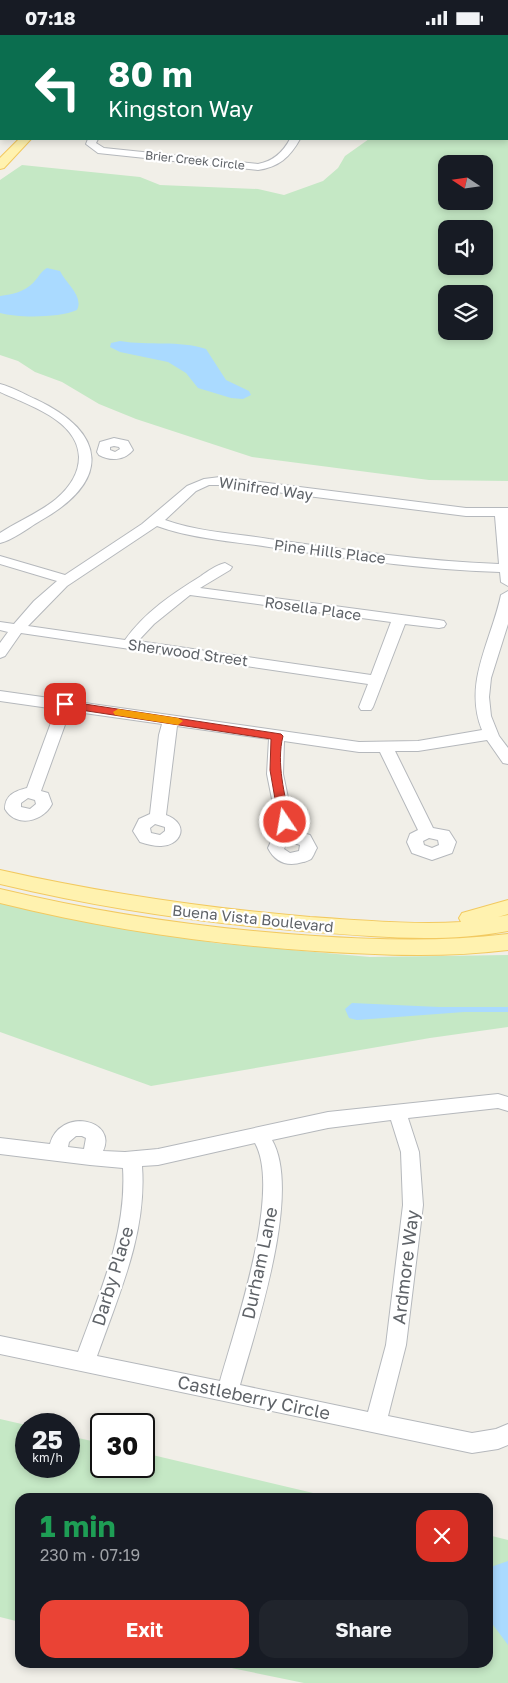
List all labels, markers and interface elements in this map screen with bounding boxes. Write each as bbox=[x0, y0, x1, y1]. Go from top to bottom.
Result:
text: 07:18 bbox=[25, 6, 76, 29]
text: 80 m bbox=[108, 53, 193, 95]
icon: left bbox=[25, 55, 90, 120]
text: Kingston Way bbox=[108, 95, 253, 122]
street label: Brier Creek Circle bbox=[144, 147, 246, 173]
north arrow bbox=[438, 155, 492, 210]
map controls bbox=[438, 155, 493, 340]
button: sound bbox=[438, 220, 493, 275]
button: layers bbox=[438, 285, 493, 340]
street label: Winifred Way bbox=[218, 472, 315, 504]
street label: Pine Hills Place bbox=[273, 535, 387, 567]
street label: Rosella Place bbox=[263, 592, 363, 624]
street label: Sherwood Street bbox=[127, 635, 249, 669]
pin bbox=[44, 683, 86, 725]
icon: arrive bbox=[51, 690, 79, 718]
position arrow bbox=[258, 795, 310, 847]
street label: Buena Vista Boulevard bbox=[171, 901, 335, 935]
street label: Durham Lane bbox=[236, 1205, 282, 1321]
street label: Ardmore Way bbox=[387, 1209, 423, 1325]
street label: Darby Place bbox=[86, 1224, 138, 1328]
street label: Castleberry Circle bbox=[176, 1370, 332, 1424]
speed limit sign: 30 bbox=[90, 1413, 155, 1478]
text: 25 bbox=[32, 1424, 63, 1455]
text: km/h bbox=[32, 1450, 63, 1465]
text: 1 min bbox=[40, 1508, 116, 1544]
button: close bbox=[416, 1510, 468, 1562]
text: 230 m · 07:19 bbox=[40, 1545, 140, 1565]
button: Exit bbox=[40, 1600, 249, 1658]
button: Share bbox=[259, 1600, 468, 1658]

